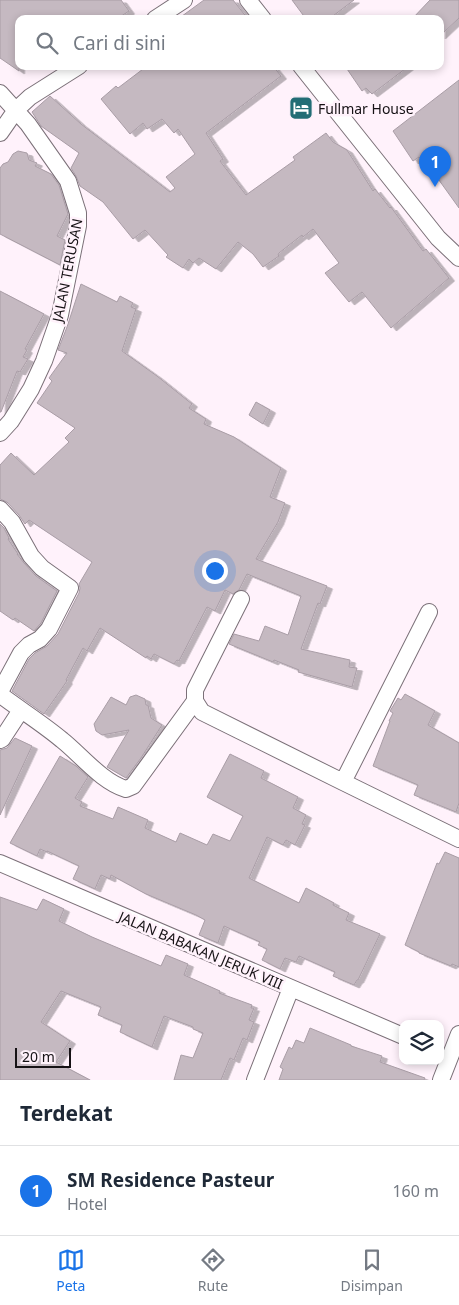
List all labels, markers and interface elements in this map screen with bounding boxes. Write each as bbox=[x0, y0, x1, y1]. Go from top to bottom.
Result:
search box bbox=[15, 15, 444, 70]
icon: search bbox=[33, 29, 61, 57]
text: Cari di sini bbox=[73, 30, 166, 56]
hotel icon: Fullmar House bbox=[288, 95, 314, 121]
place label: Fullmar House bbox=[318, 99, 414, 118]
pin: 1 bbox=[419, 146, 451, 187]
street label: JALAN TERUSAN bbox=[47, 217, 86, 325]
your location bbox=[202, 558, 228, 584]
street label: JALAN BABAKAN JERUK VIII bbox=[114, 906, 286, 993]
map controls bbox=[399, 1020, 444, 1065]
button: layers bbox=[399, 1020, 444, 1065]
scale bar bbox=[15, 1045, 71, 1068]
text: 20 m bbox=[22, 1047, 55, 1066]
text: Terdekat bbox=[20, 1099, 113, 1127]
text: SM Residence Pasteur bbox=[67, 1167, 274, 1193]
text: 1 bbox=[31, 1180, 41, 1202]
text: 160 m bbox=[392, 1180, 439, 1202]
text: Hotel bbox=[67, 1193, 107, 1215]
tab: Peta bbox=[56, 1246, 85, 1295]
tab: Rute bbox=[198, 1246, 228, 1295]
tab: Disimpan bbox=[340, 1246, 403, 1295]

